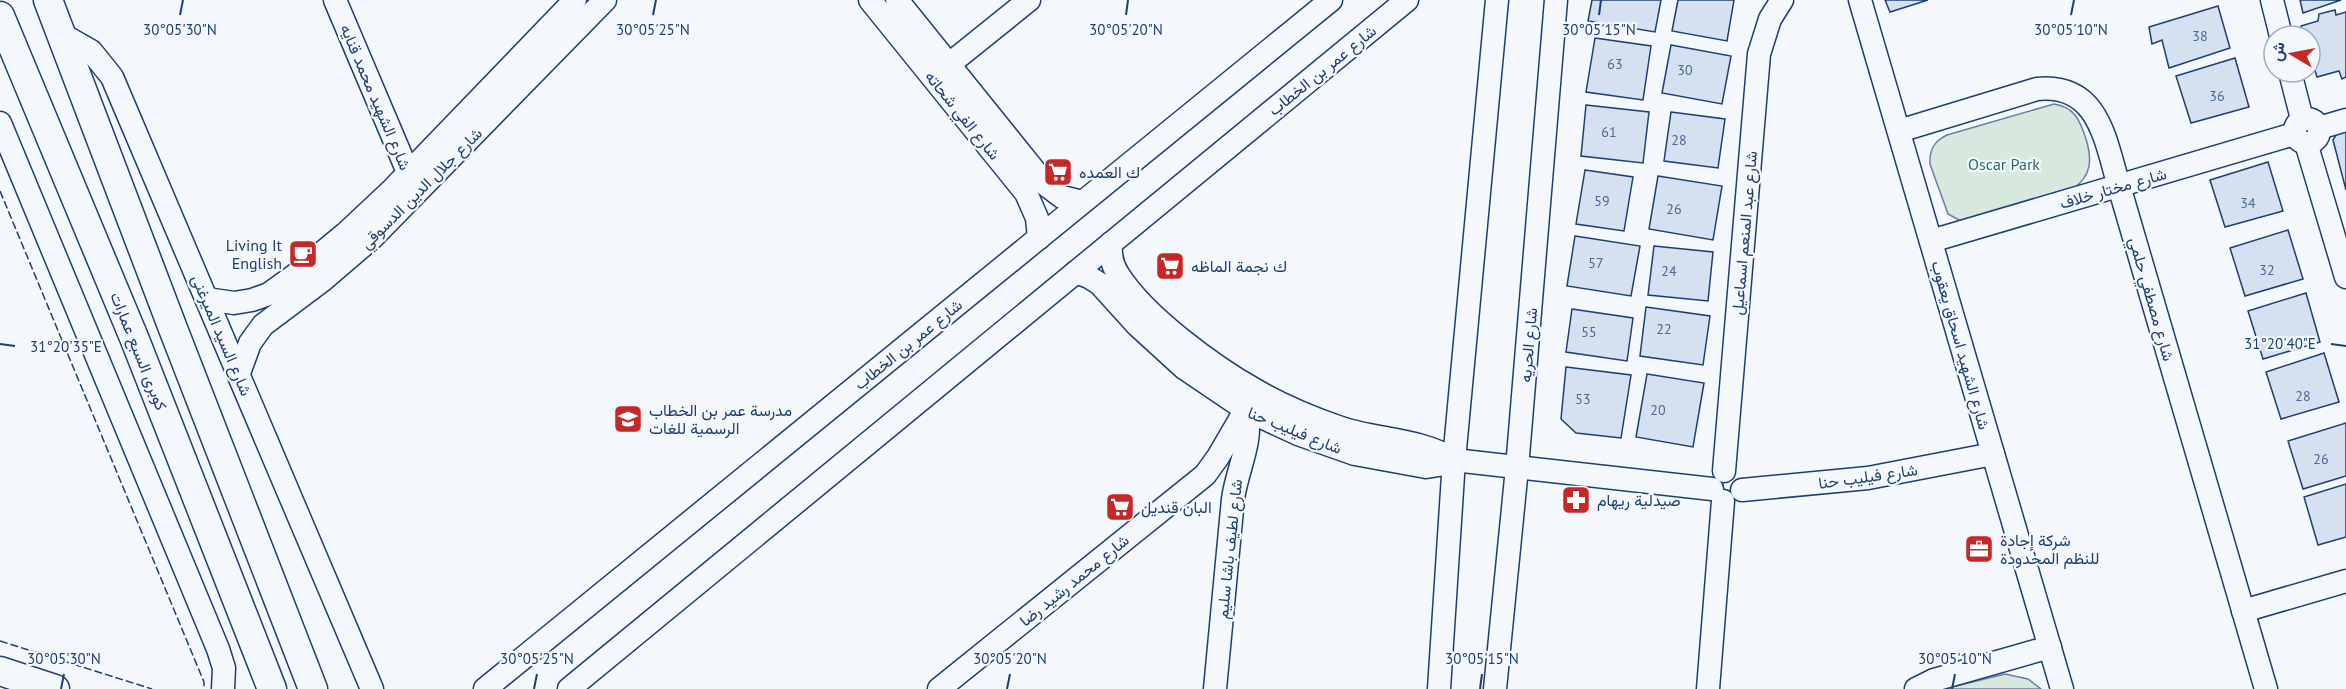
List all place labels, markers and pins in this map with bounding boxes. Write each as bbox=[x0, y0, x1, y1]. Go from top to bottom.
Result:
supermarket icon: ك العمده bbox=[1042, 156, 1074, 188]
place label: ك العمده bbox=[1079, 162, 1140, 182]
place label: Living It English bbox=[226, 235, 283, 273]
cafe icon: Living It English bbox=[287, 238, 319, 270]
supermarket icon: ك نجمة الماظه bbox=[1154, 250, 1186, 282]
place label: ك نجمة الماظه bbox=[1191, 256, 1287, 276]
place label: مدرسة عمر بن الخطاب الرسمية للغات bbox=[649, 400, 792, 439]
school or university icon: مدرسة عمر بن الخطاب الرسمية للغات bbox=[612, 403, 644, 435]
pharmacy icon: صيدلية ريهام bbox=[1560, 484, 1592, 516]
place label: صيدلية ريهام bbox=[1597, 490, 1681, 511]
supermarket icon: البان قنديل bbox=[1104, 491, 1136, 523]
place label: البان قنديل bbox=[1141, 497, 1212, 518]
place label: شركة إجادة للنظم المحدودة bbox=[2000, 530, 2099, 569]
office icon: شركة إجادة للنظم المحدودة bbox=[1963, 533, 1995, 565]

